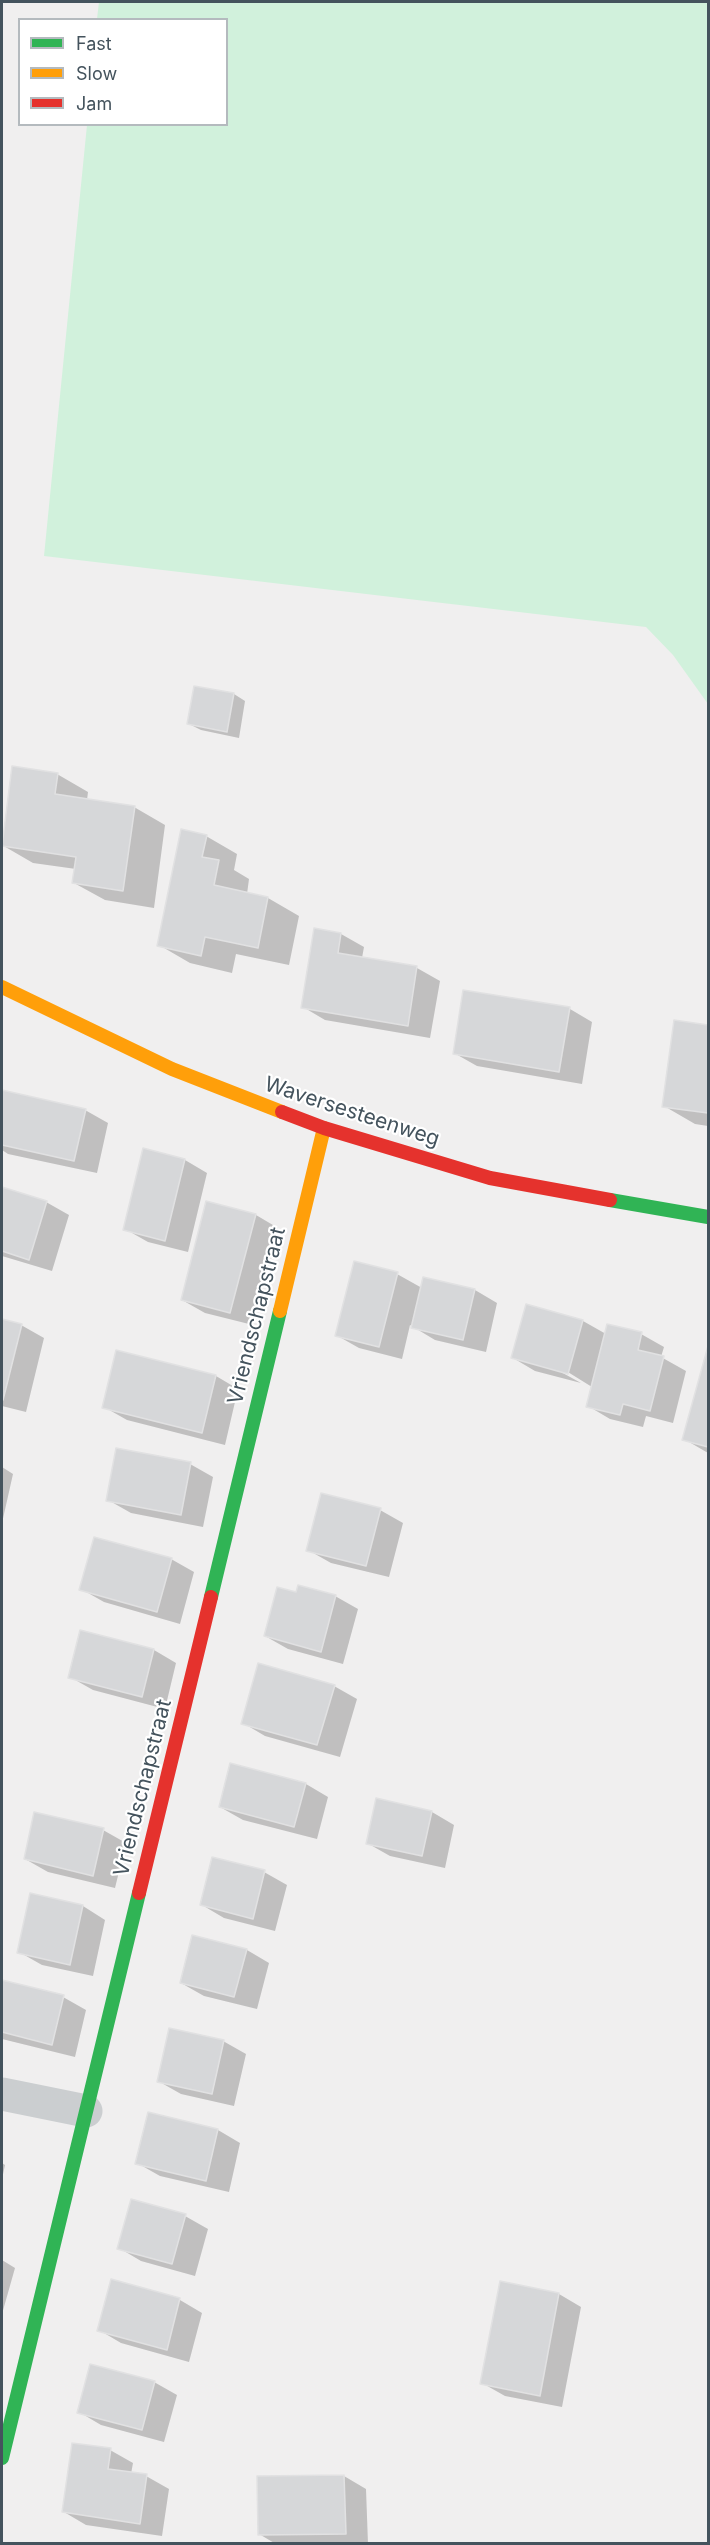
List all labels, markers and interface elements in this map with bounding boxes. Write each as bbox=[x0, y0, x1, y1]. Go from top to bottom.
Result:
legend bbox=[18, 18, 228, 126]
text: Fast bbox=[76, 33, 112, 54]
text: Slow bbox=[76, 63, 117, 84]
text: Jam bbox=[76, 93, 112, 114]
street label: Waversesteenweg bbox=[261, 1072, 443, 1152]
street label: Vriendschapstraat bbox=[223, 1225, 291, 1407]
street label: Vriendschapstraat bbox=[109, 1697, 177, 1879]

